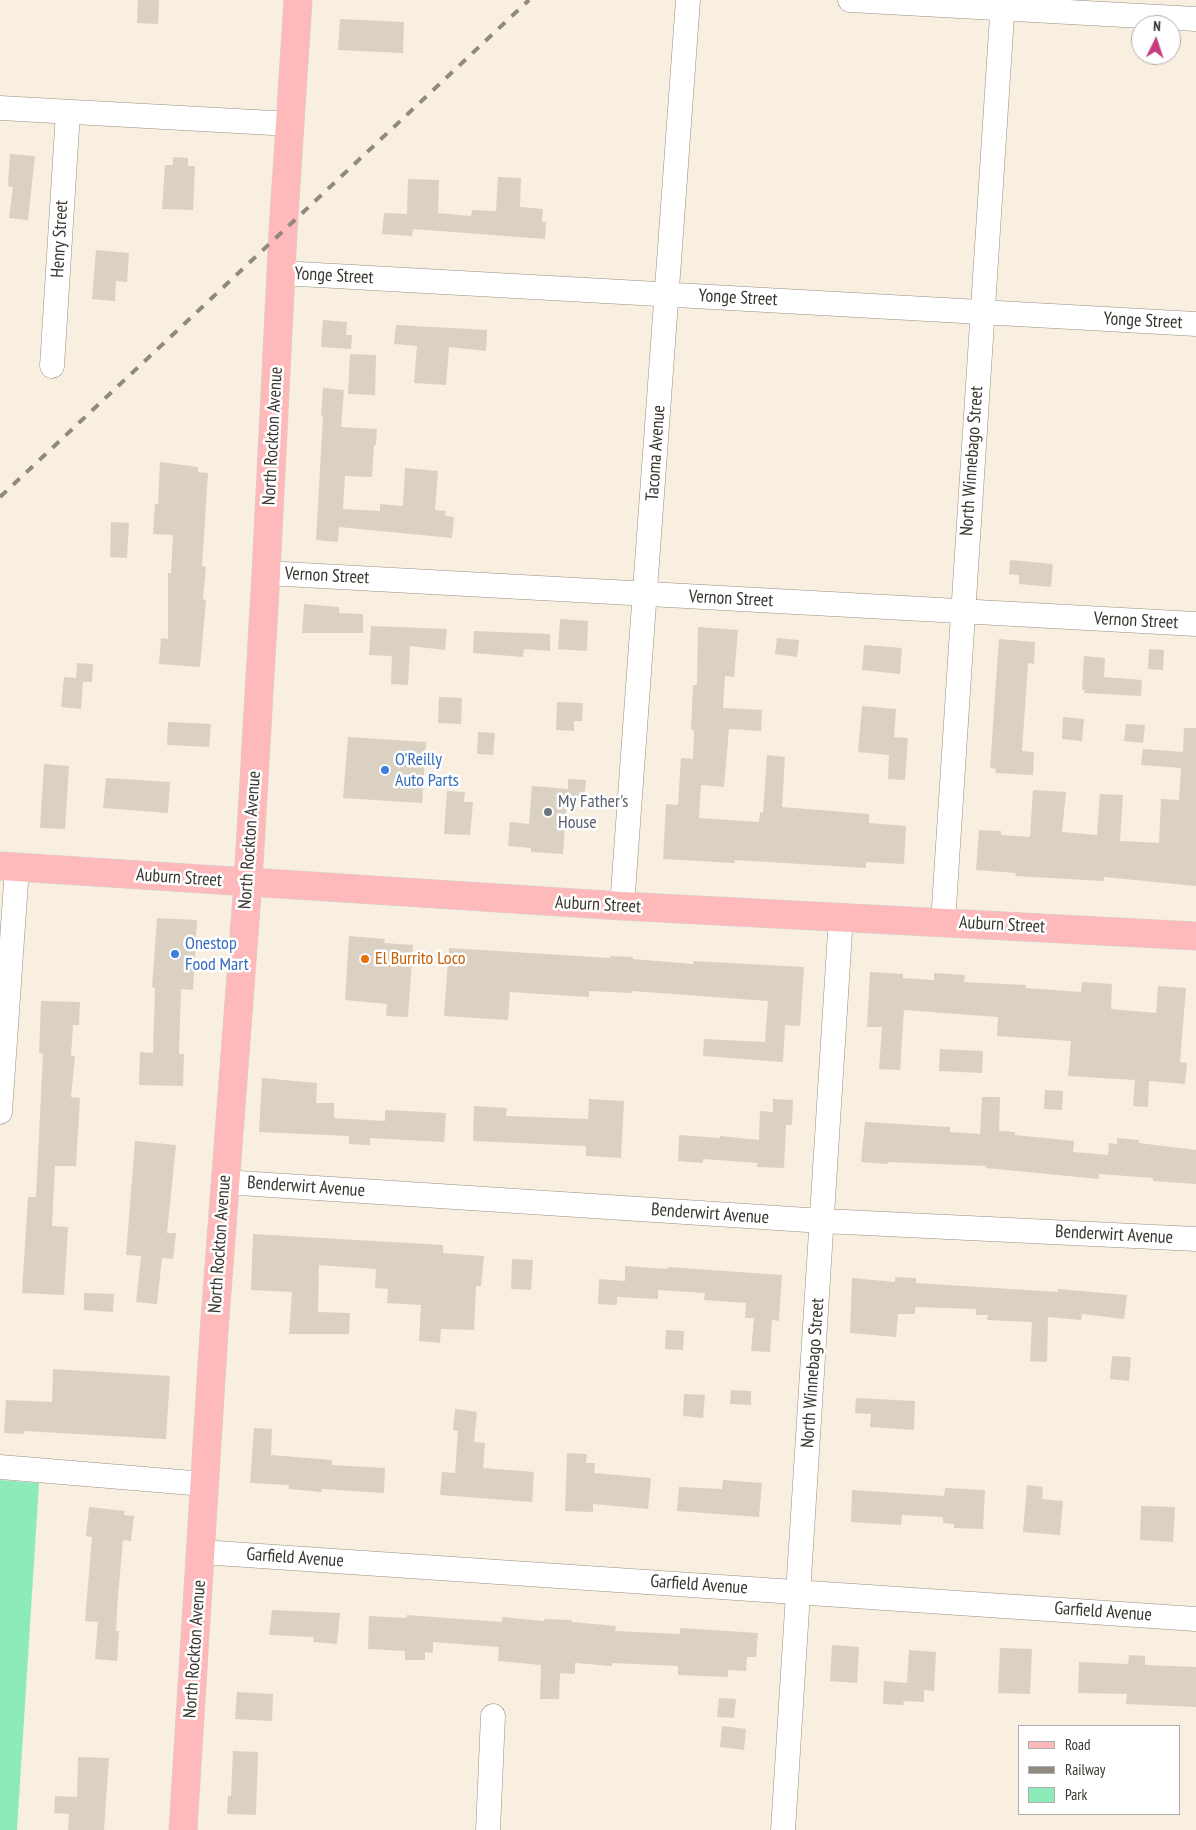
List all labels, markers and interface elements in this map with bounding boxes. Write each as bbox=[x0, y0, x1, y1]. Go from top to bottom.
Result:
north arrow bbox=[1131, 15, 1181, 65]
text: N bbox=[1153, 17, 1161, 35]
street label: Henry Street bbox=[47, 200, 73, 278]
street label: Yonge Street bbox=[294, 263, 374, 289]
street label: Yonge Street bbox=[698, 285, 778, 311]
street label: Yonge Street bbox=[1103, 308, 1183, 334]
street label: North Rockton Avenue bbox=[259, 366, 287, 506]
street label: North Winnebago Street bbox=[956, 385, 988, 537]
street label: Tacoma Avenue bbox=[642, 404, 670, 502]
street label: Vernon Street bbox=[284, 563, 370, 589]
street label: Vernon Street bbox=[688, 586, 774, 612]
street label: Vernon Street bbox=[1093, 608, 1179, 634]
place label: O'Reilly Auto Parts bbox=[395, 749, 459, 792]
marker: O'Reilly Auto Parts bbox=[379, 764, 391, 776]
street label: North Rockton Avenue bbox=[234, 770, 266, 910]
place label: My Father's House bbox=[558, 791, 628, 834]
marker: My Father's House bbox=[542, 806, 554, 818]
street label: Auburn Street bbox=[135, 864, 223, 892]
street label: Auburn Street bbox=[555, 892, 641, 918]
street label: Auburn Street bbox=[959, 912, 1045, 938]
place label: Onestop Food Mart bbox=[185, 933, 249, 976]
marker: Onestop Food Mart bbox=[169, 948, 181, 960]
place label: El Burrito Loco bbox=[375, 948, 466, 970]
marker: El Burrito Loco bbox=[359, 953, 371, 965]
street label: Benderwirt Avenue bbox=[246, 1172, 366, 1202]
street label: North Rockton Avenue bbox=[204, 1174, 236, 1314]
street label: Benderwirt Avenue bbox=[650, 1199, 770, 1229]
street label: Benderwirt Avenue bbox=[1054, 1221, 1174, 1249]
street label: North Winnebago Street bbox=[797, 1297, 829, 1449]
street label: Garfield Avenue bbox=[246, 1544, 344, 1572]
street label: Garfield Avenue bbox=[650, 1571, 748, 1599]
street label: North Rockton Avenue bbox=[179, 1579, 211, 1719]
street label: Garfield Avenue bbox=[1054, 1598, 1152, 1626]
legend bbox=[1018, 1725, 1181, 1815]
text: Road bbox=[1065, 1735, 1091, 1754]
text: Railway bbox=[1065, 1760, 1105, 1779]
text: Park bbox=[1065, 1785, 1087, 1804]

